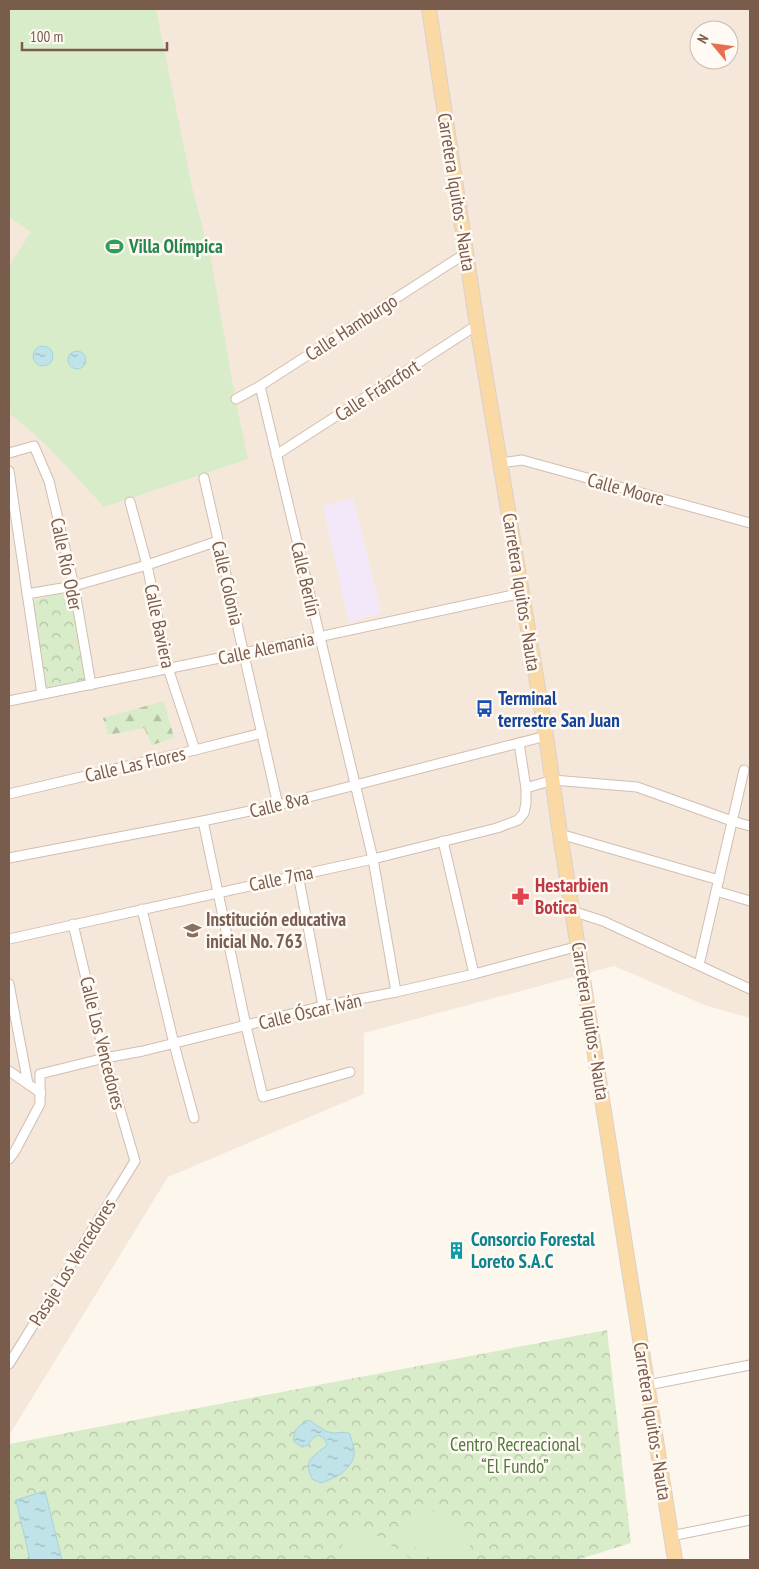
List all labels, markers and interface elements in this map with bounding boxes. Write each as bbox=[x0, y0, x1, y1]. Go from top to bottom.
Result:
scale bar bbox=[22, 20, 168, 52]
north arrow bbox=[689, 20, 739, 70]
text: 100 m bbox=[30, 27, 63, 46]
text: N bbox=[693, 31, 712, 46]
street label: Carretera Iquitos - Nauta bbox=[433, 111, 481, 273]
place label: Villa Olímpica bbox=[128, 234, 223, 258]
sports icon: Villa Olímpica bbox=[105, 236, 125, 256]
street label: Calle Hamburgo bbox=[300, 288, 402, 366]
street label: Calle Fráncfort bbox=[330, 353, 425, 426]
street label: Calle Moore bbox=[585, 467, 667, 511]
street label: Carretera Iquitos - Nauta bbox=[498, 511, 546, 673]
street label: Calle Río Oder bbox=[45, 516, 89, 613]
street label: Calle Colonia bbox=[207, 538, 249, 628]
street label: Calle Berlín bbox=[286, 539, 326, 619]
street label: Calle Baviera bbox=[139, 582, 181, 670]
street label: Calle Alemania bbox=[216, 626, 316, 670]
place label: Terminal terrestre San Juan bbox=[498, 686, 620, 732]
bus stop icon: Terminal terrestre San Juan bbox=[474, 699, 494, 719]
street label: Calle Las Flores bbox=[82, 741, 188, 787]
street label: Calle 8va bbox=[247, 785, 311, 823]
street label: Calle 7ma bbox=[247, 860, 315, 896]
place label: Hestarbien Botica bbox=[535, 873, 608, 919]
pharmacy icon: Hestarbien Botica bbox=[511, 886, 531, 906]
place label: Institución educativa inicial No. 763 bbox=[206, 907, 346, 953]
school or university icon: Institución educativa inicial No. 763 bbox=[182, 920, 202, 940]
street label: Carretera Iquitos - Nauta bbox=[567, 940, 615, 1102]
street label: Calle Los Vencedores bbox=[75, 974, 131, 1112]
street label: Calle Óscar Iván bbox=[256, 987, 364, 1035]
street label: Pasaje Los Vencedores bbox=[23, 1194, 121, 1330]
place label: Consorcio Forestal Loreto S.A.C bbox=[471, 1227, 595, 1273]
building icon: Consorcio Forestal Loreto S.A.C bbox=[447, 1240, 467, 1260]
street label: Carretera Iquitos - Nauta bbox=[629, 1340, 677, 1502]
park label: Centro Recreacional “El Fundo” bbox=[450, 1432, 581, 1478]

